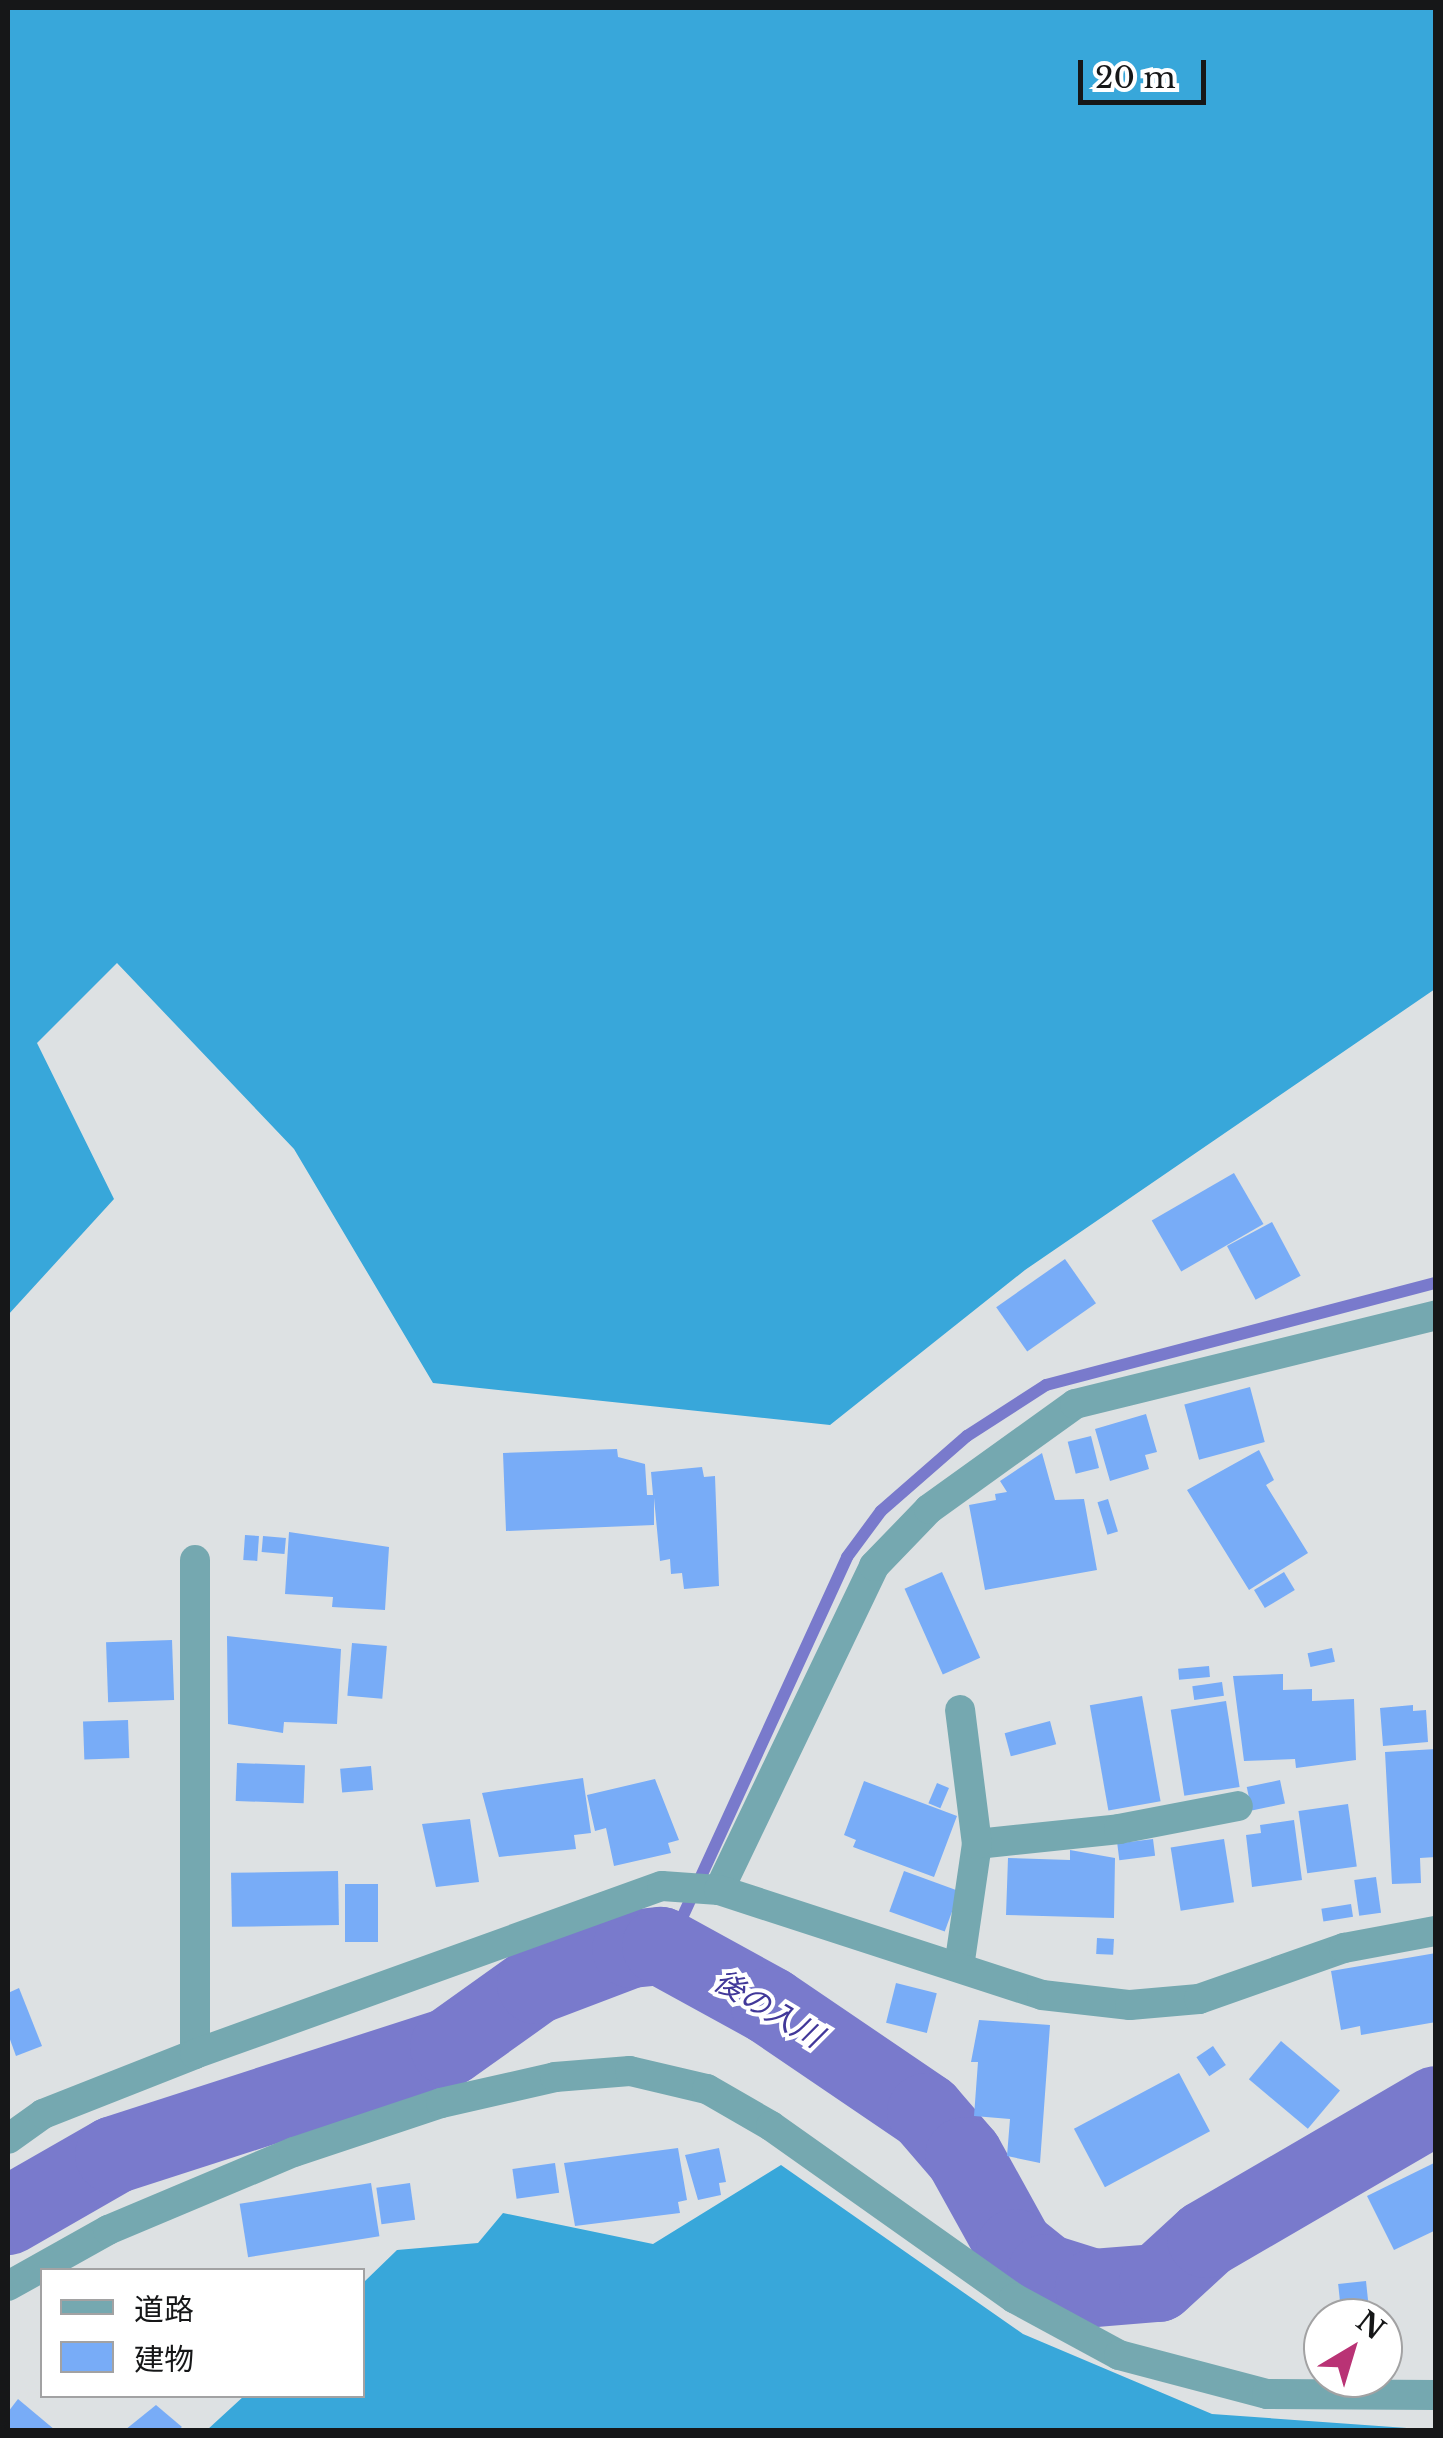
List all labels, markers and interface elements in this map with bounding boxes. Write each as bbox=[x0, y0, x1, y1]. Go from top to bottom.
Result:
scale bar bbox=[1083, 40, 1210, 102]
text: 20 m bbox=[1095, 59, 1176, 96]
water label: 後の入川 bbox=[707, 1963, 829, 2055]
legend bbox=[40, 2268, 365, 2398]
text: 道路 bbox=[134, 2291, 194, 2328]
north arrow bbox=[1303, 2298, 1403, 2398]
text: N bbox=[1349, 2304, 1392, 2347]
text: 建物 bbox=[134, 2341, 194, 2378]

